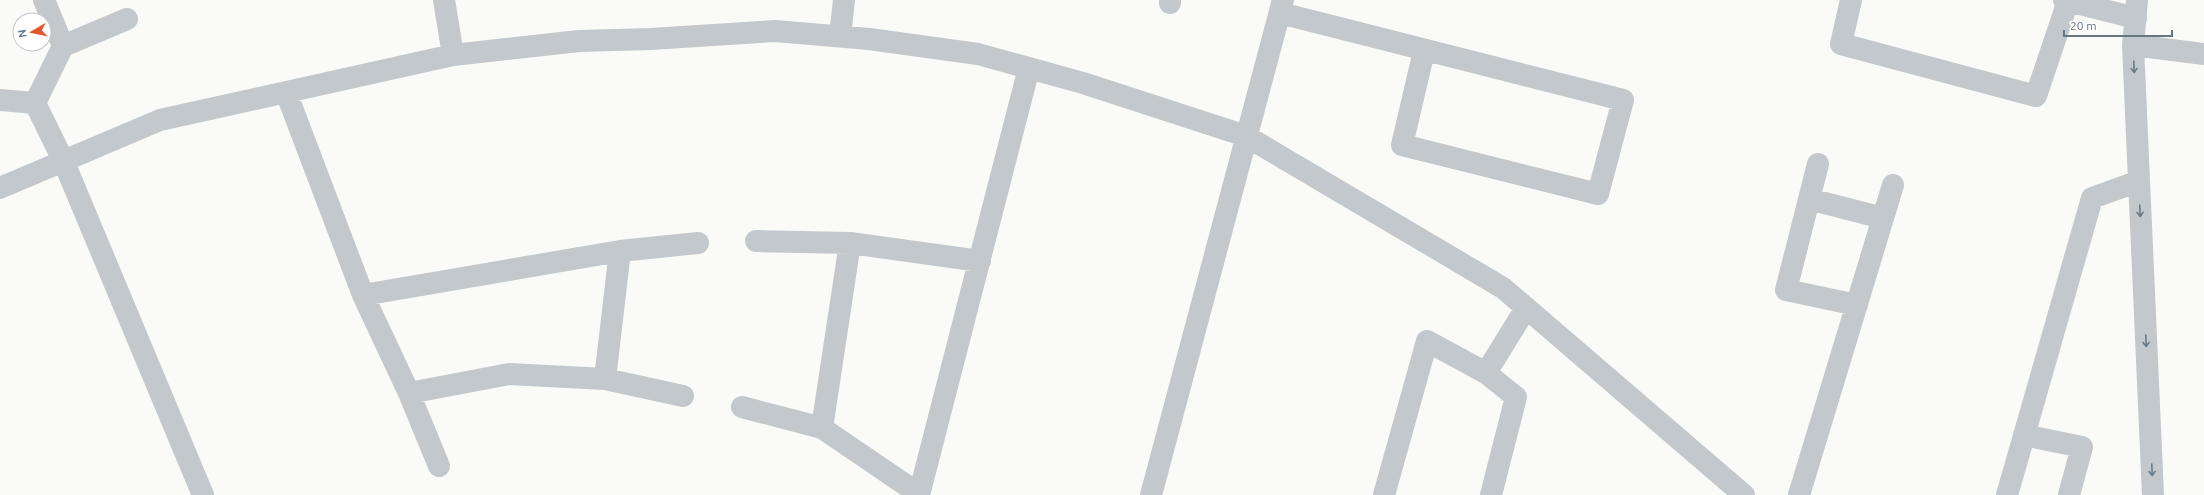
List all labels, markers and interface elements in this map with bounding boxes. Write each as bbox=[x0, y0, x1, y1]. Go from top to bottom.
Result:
north arrow bbox=[12, 12, 52, 52]
scale bar bbox=[2064, 12, 2172, 38]
text: 20 m bbox=[2070, 19, 2097, 32]
text: N bbox=[16, 29, 29, 39]
one-way arrow bbox=[2131, 60, 2138, 73]
one-way arrow bbox=[2137, 204, 2144, 217]
one-way arrow bbox=[2142, 334, 2150, 347]
one-way arrow bbox=[2148, 463, 2155, 476]

